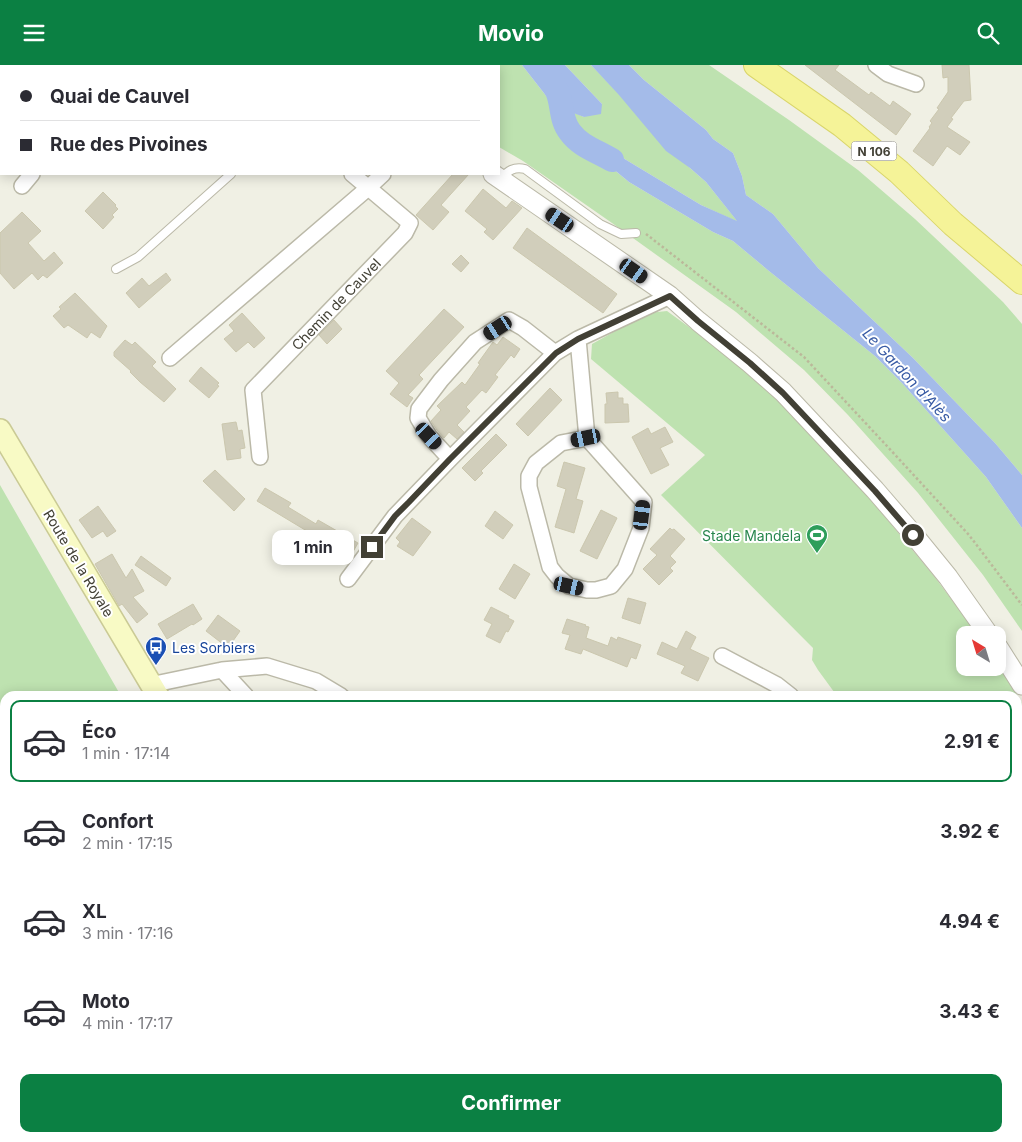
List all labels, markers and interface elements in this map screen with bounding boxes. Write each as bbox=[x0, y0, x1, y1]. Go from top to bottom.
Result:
icon: menu bbox=[20, 19, 48, 47]
icon: search bbox=[974, 19, 1002, 47]
text: Movio bbox=[478, 20, 544, 46]
text: Quai de Cauvel bbox=[50, 85, 190, 108]
text: Rue des Pivoines bbox=[50, 133, 208, 156]
road number: N 106 bbox=[852, 141, 896, 160]
car bbox=[543, 205, 576, 235]
street label: Chemin de Cauvel bbox=[288, 255, 384, 353]
car bbox=[617, 256, 650, 286]
car bbox=[481, 314, 514, 342]
water label: Le Gardon d'Alès bbox=[859, 324, 955, 426]
car bbox=[413, 420, 444, 452]
car bbox=[569, 428, 602, 448]
car bbox=[632, 499, 651, 531]
street label: Route de la Royale bbox=[40, 506, 118, 620]
sports icon: Stade Mandela bbox=[805, 523, 829, 554]
route start bbox=[902, 524, 924, 546]
place label: Stade Mandela bbox=[702, 527, 801, 544]
callout: 1 min bbox=[272, 529, 354, 565]
route end bbox=[361, 536, 383, 558]
text: 1 min bbox=[293, 537, 333, 557]
car bbox=[552, 575, 585, 597]
north arrow bbox=[956, 626, 1006, 676]
map controls bbox=[956, 626, 1006, 676]
bus stop icon: Les Sorbiers bbox=[144, 635, 168, 666]
place label: Les Sorbiers bbox=[172, 639, 255, 656]
icon: car bbox=[22, 719, 67, 764]
text: Éco bbox=[82, 720, 116, 743]
text: 2.91 € bbox=[944, 730, 1000, 753]
text: 1 min · 17:14 bbox=[82, 743, 170, 763]
icon: car bbox=[22, 809, 67, 854]
text: Confort bbox=[82, 810, 153, 833]
text: 3.92 € bbox=[940, 820, 1000, 843]
text: 2 min · 17:15 bbox=[82, 833, 173, 853]
icon: car bbox=[22, 899, 67, 944]
text: XL bbox=[82, 900, 107, 923]
text: 4.94 € bbox=[939, 910, 1000, 933]
text: 3 min · 17:16 bbox=[82, 923, 173, 943]
icon: car bbox=[22, 989, 67, 1034]
text: Moto bbox=[82, 990, 130, 1013]
text: 3.43 € bbox=[939, 1000, 1000, 1023]
text: 4 min · 17:17 bbox=[82, 1013, 173, 1033]
button: Confirmer bbox=[20, 1074, 1002, 1132]

